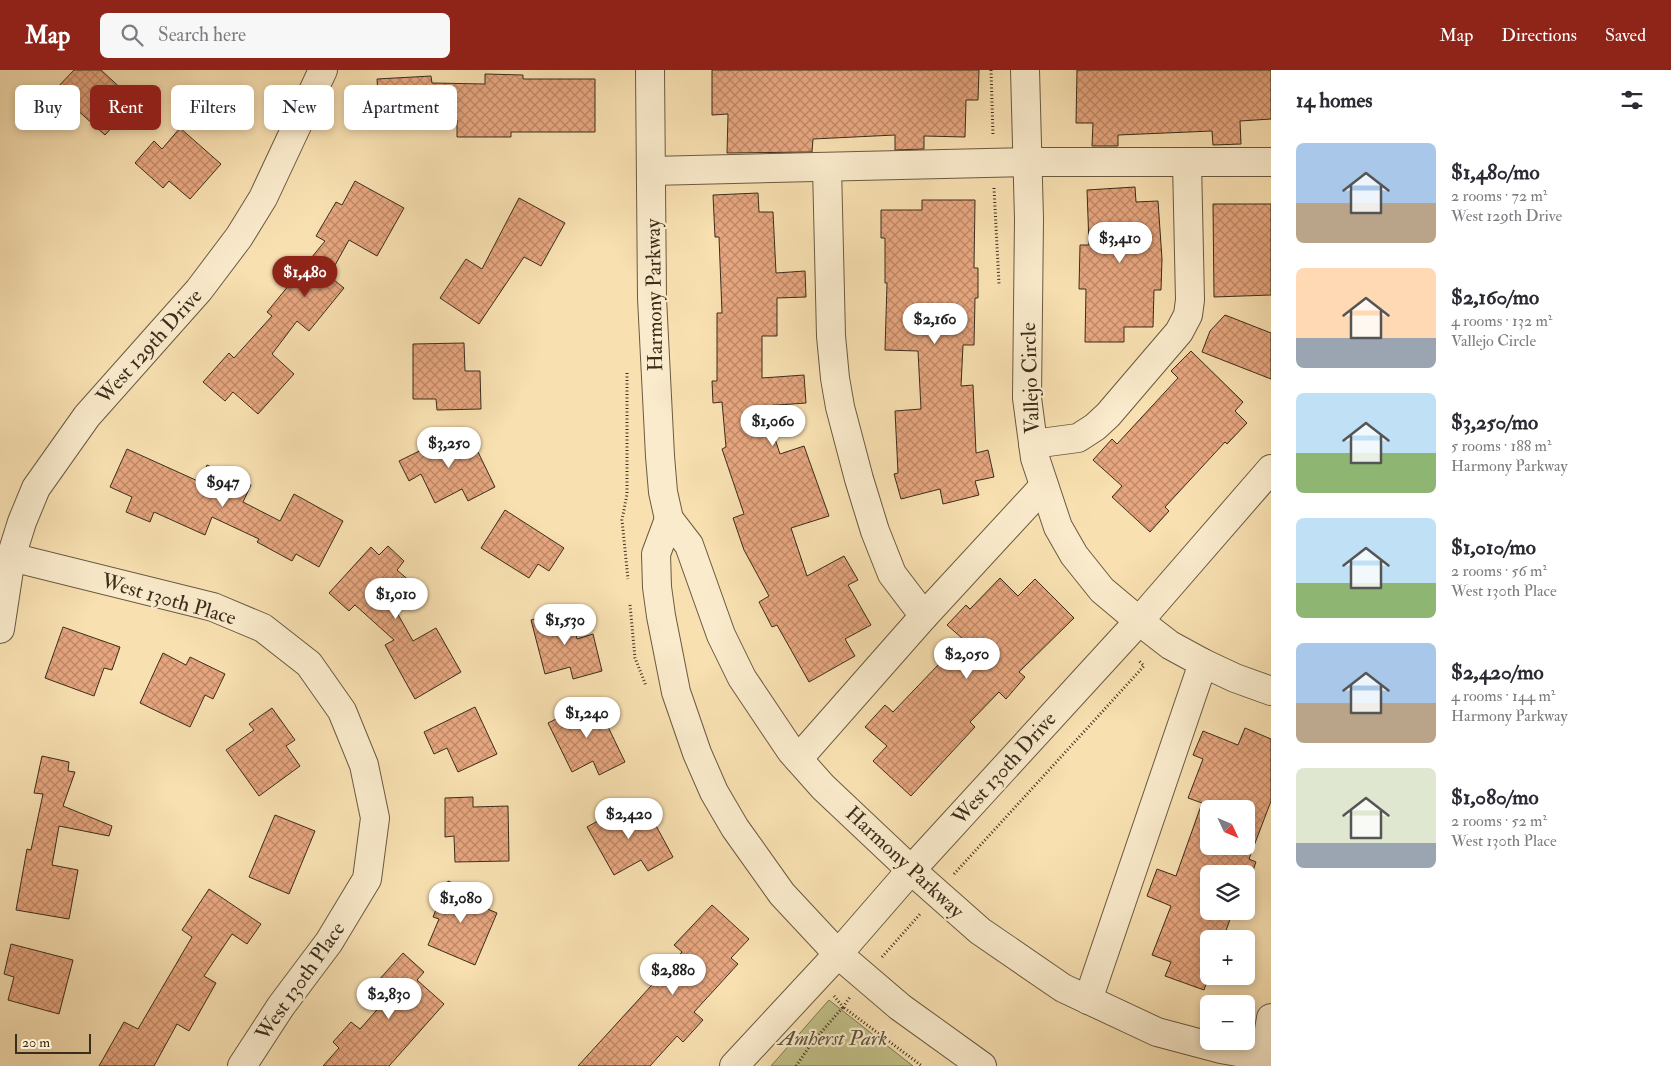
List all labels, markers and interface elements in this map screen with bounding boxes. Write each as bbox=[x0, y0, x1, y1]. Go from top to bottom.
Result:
search box bbox=[100, 13, 450, 58]
text: Map bbox=[25, 20, 70, 51]
icon: search bbox=[118, 21, 146, 49]
text: Search here bbox=[158, 23, 246, 47]
text: Map bbox=[1440, 24, 1473, 47]
text: Directions bbox=[1501, 24, 1577, 47]
text: Saved bbox=[1605, 24, 1646, 47]
chip: Buy bbox=[15, 85, 80, 130]
chip: Rent bbox=[90, 85, 161, 130]
chip: Filters bbox=[171, 85, 254, 130]
chip: New bbox=[264, 85, 334, 130]
chip: Apartment bbox=[344, 85, 457, 130]
icon: filters bbox=[1618, 86, 1646, 114]
text: 14 homes bbox=[1296, 87, 1373, 114]
text: $1,480/mo bbox=[1451, 159, 1540, 186]
icon: home bbox=[1336, 163, 1396, 223]
text: 2 rooms · 72 m² bbox=[1451, 186, 1547, 206]
text: West 129th Drive bbox=[1451, 206, 1562, 226]
street label: Harmony Parkway bbox=[640, 218, 669, 372]
pin: $3,410 bbox=[1079, 222, 1161, 264]
text: $3,410 bbox=[1099, 228, 1141, 248]
pin: $1,480 bbox=[264, 256, 346, 298]
text: $1,480 bbox=[283, 262, 327, 282]
street label: West 129th Drive bbox=[90, 283, 208, 410]
text: $2,160/mo bbox=[1451, 284, 1539, 311]
icon: home bbox=[1336, 288, 1396, 348]
pin: $2,160 bbox=[894, 302, 976, 345]
text: $2,160 bbox=[914, 309, 956, 329]
text: 4 rooms · 132 m² bbox=[1451, 311, 1552, 331]
street label: Vallejo Circle bbox=[1015, 321, 1046, 434]
text: Vallejo Circle bbox=[1451, 331, 1536, 351]
pin: $1,060 bbox=[732, 404, 814, 447]
text: $3,250/mo bbox=[1451, 409, 1538, 436]
text: $1,060 bbox=[751, 411, 795, 431]
icon: home bbox=[1336, 413, 1396, 473]
pin: $3,250 bbox=[408, 426, 490, 469]
text: $3,250 bbox=[428, 433, 470, 453]
text: 5 rooms · 188 m² bbox=[1451, 436, 1552, 456]
text: Harmony Parkway bbox=[1451, 456, 1567, 476]
pin: $947 bbox=[193, 466, 253, 508]
text: $947 bbox=[207, 472, 239, 492]
text: $1,010/mo bbox=[1451, 534, 1536, 561]
icon: home bbox=[1336, 538, 1396, 598]
text: 2 rooms · 56 m² bbox=[1451, 561, 1547, 581]
street label: West 130th Place bbox=[97, 567, 240, 632]
pin: $1,010 bbox=[355, 578, 437, 620]
text: West 130th Place bbox=[1451, 581, 1557, 601]
text: $1,010 bbox=[376, 584, 416, 604]
pin: $1,530 bbox=[524, 604, 606, 646]
text: $1,530 bbox=[545, 610, 585, 630]
pin: $2,050 bbox=[926, 638, 1008, 680]
text: $2,050 bbox=[945, 644, 989, 664]
text: $2,420/mo bbox=[1451, 659, 1544, 686]
icon: home bbox=[1336, 663, 1396, 723]
text: 4 rooms · 144 m² bbox=[1451, 686, 1555, 706]
pin: $1,240 bbox=[546, 696, 628, 739]
text: $1,240 bbox=[565, 703, 609, 723]
street label: West 130th Drive bbox=[946, 706, 1063, 831]
text: Harmony Parkway bbox=[1451, 706, 1567, 726]
text: $1,080/mo bbox=[1451, 784, 1539, 811]
icon: home bbox=[1336, 788, 1396, 848]
pin: $2,420 bbox=[588, 798, 670, 840]
street label: Harmony Parkway bbox=[840, 800, 970, 925]
north arrow bbox=[1200, 800, 1255, 855]
map controls bbox=[1200, 800, 1255, 1050]
text: $2,420 bbox=[606, 804, 652, 824]
text: 2 rooms · 52 m² bbox=[1451, 811, 1547, 831]
text: West 130th Place bbox=[1451, 831, 1557, 851]
button: layers bbox=[1200, 865, 1255, 920]
pin: $1,080 bbox=[420, 882, 502, 924]
text: $1,080 bbox=[440, 888, 482, 908]
street label: West 130th Place bbox=[249, 917, 351, 1047]
button: + bbox=[1200, 930, 1255, 985]
pin: $2,880 bbox=[632, 954, 714, 996]
text: $2,880 bbox=[651, 960, 695, 980]
pin: $2,830 bbox=[348, 978, 430, 1020]
text: $2,830 bbox=[368, 984, 410, 1004]
button: − bbox=[1200, 995, 1255, 1050]
park label: Amherst Park bbox=[777, 1025, 887, 1052]
scale bar bbox=[15, 1031, 91, 1054]
text: 20 m bbox=[22, 1034, 50, 1051]

